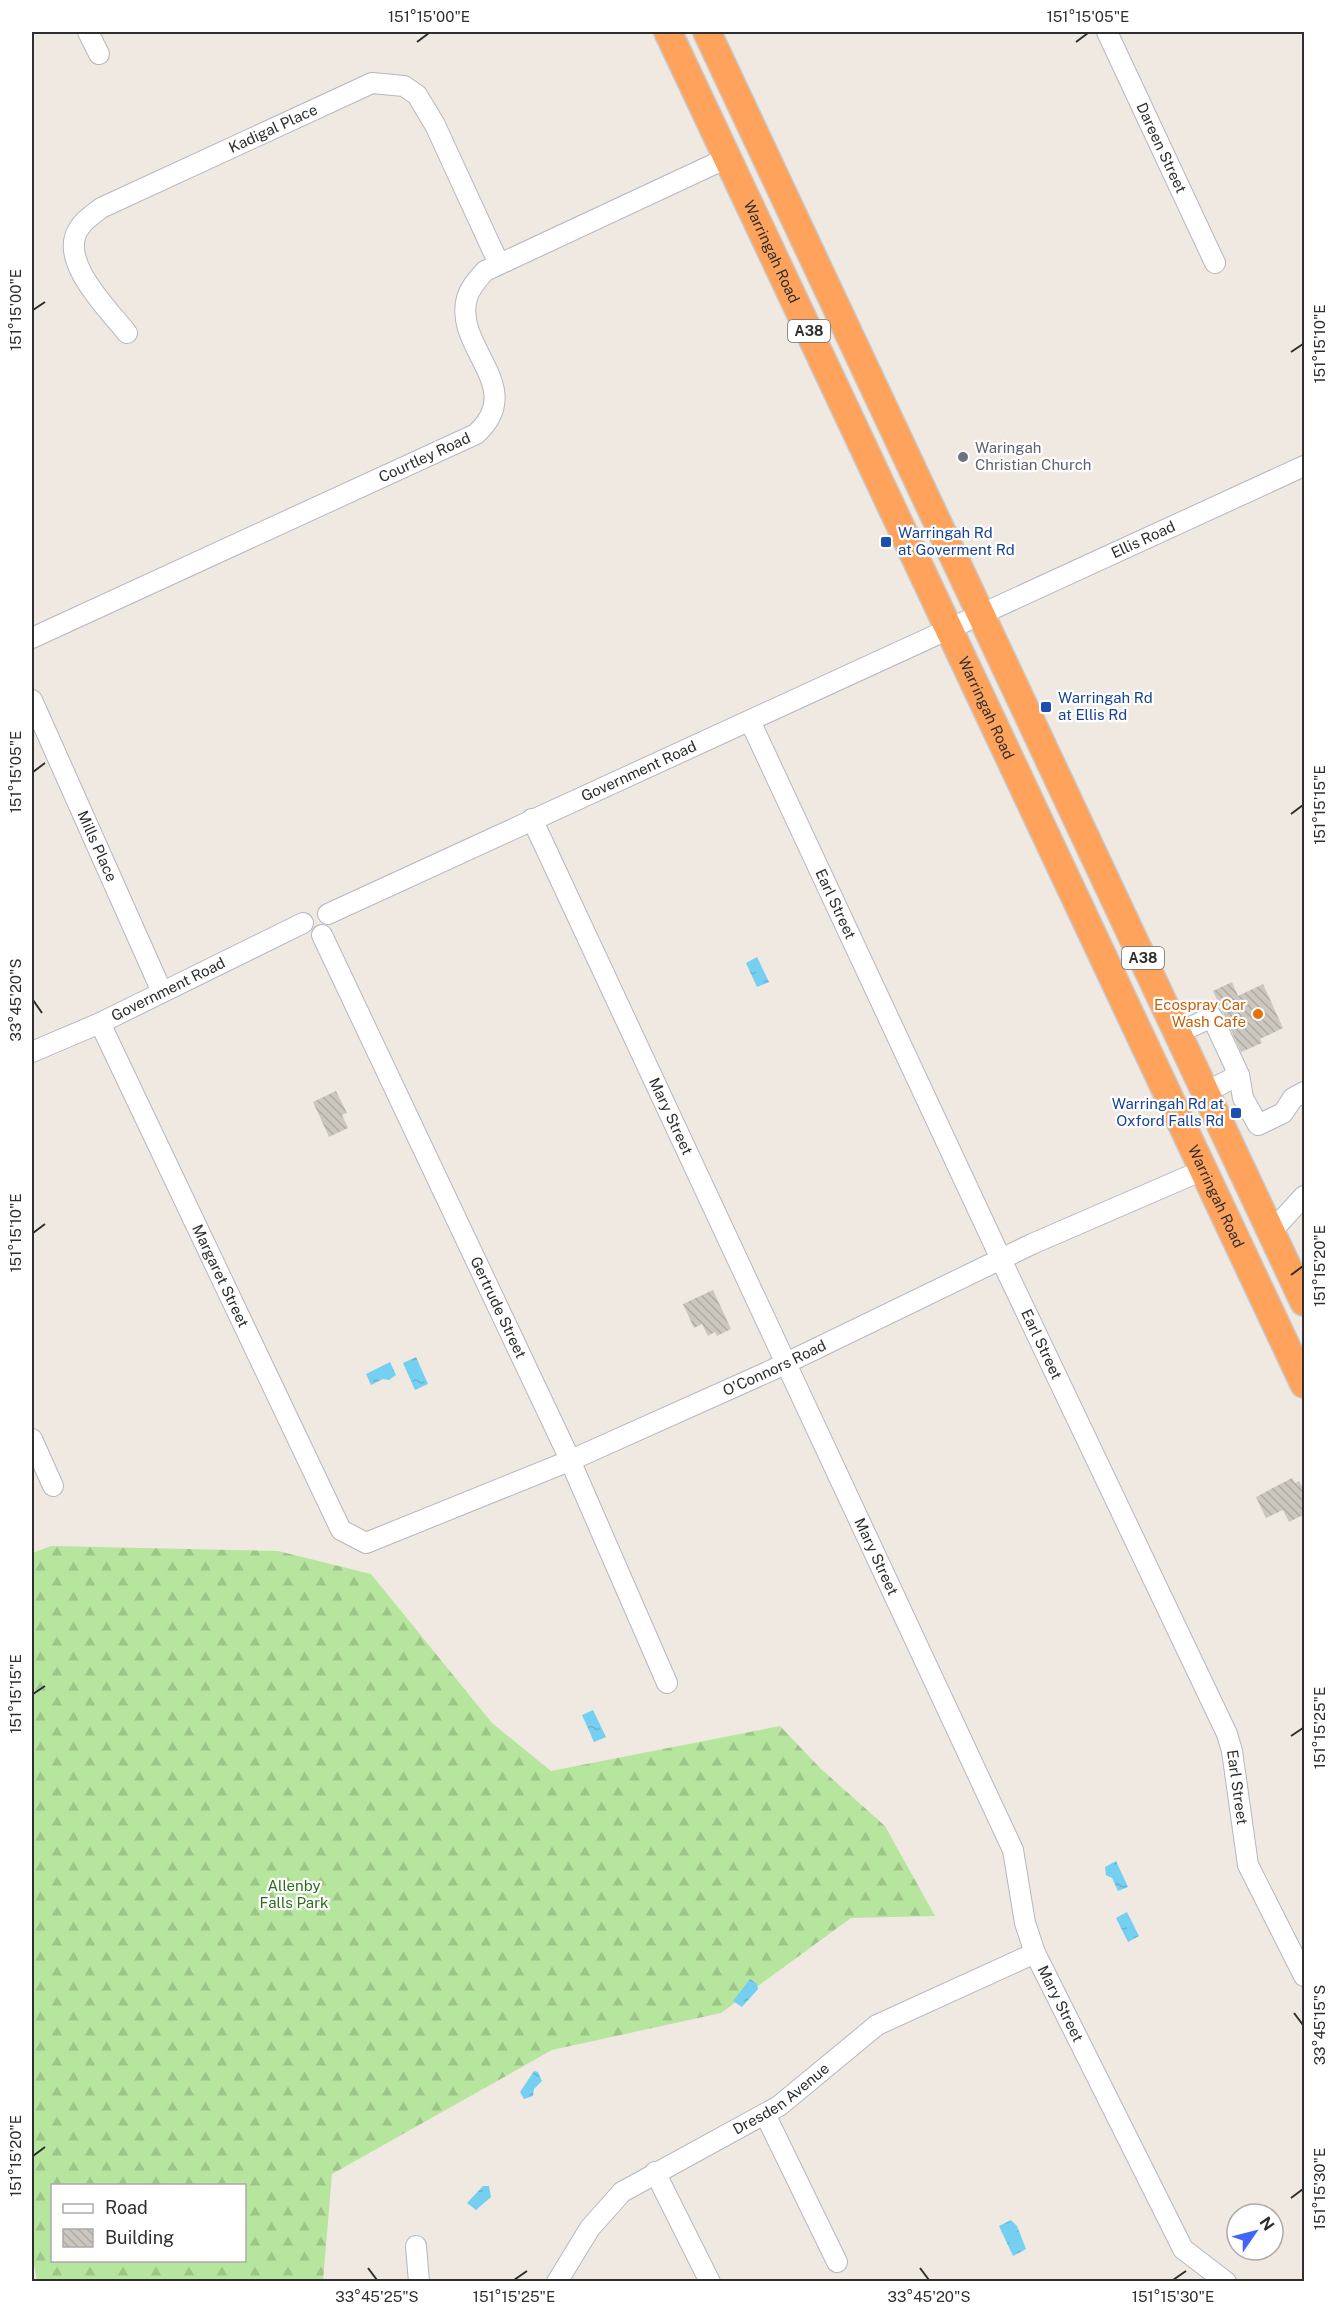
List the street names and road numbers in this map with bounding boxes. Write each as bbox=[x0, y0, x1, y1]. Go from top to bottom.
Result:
street label: Kadigal Place bbox=[226, 100, 320, 156]
street label: Dareen Street bbox=[1133, 100, 1190, 196]
street label: Warringah Road bbox=[740, 198, 803, 306]
road number: A38 bbox=[788, 320, 830, 342]
street label: Courtley Road bbox=[376, 429, 473, 486]
street label: Ellis Road bbox=[1108, 517, 1178, 561]
street label: Warringah Road bbox=[955, 654, 1018, 762]
street label: Government Road bbox=[578, 737, 699, 805]
street label: Mills Place bbox=[74, 808, 121, 884]
street label: Earl Street bbox=[812, 866, 860, 942]
road number: A38 bbox=[1122, 947, 1164, 969]
street label: Government Road bbox=[108, 954, 228, 1024]
street label: Mary Street bbox=[646, 1075, 696, 1157]
street label: Warringah Road bbox=[1185, 1142, 1248, 1250]
street label: Margaret Street bbox=[189, 1222, 252, 1330]
street label: Gertrude Street bbox=[467, 1254, 530, 1361]
street label: Earl Street bbox=[1018, 1306, 1066, 1382]
street label: O'Connors Road bbox=[720, 1336, 829, 1399]
street label: Mary Street bbox=[851, 1515, 902, 1598]
street label: Earl Street bbox=[1224, 1749, 1251, 1826]
street label: Mary Street bbox=[1035, 1963, 1087, 2045]
street label: Dresden Avenue bbox=[730, 2059, 832, 2138]

